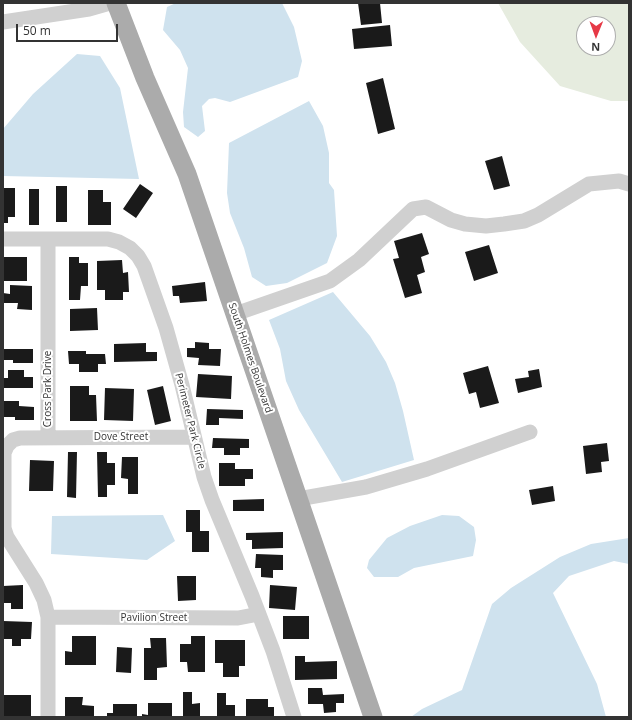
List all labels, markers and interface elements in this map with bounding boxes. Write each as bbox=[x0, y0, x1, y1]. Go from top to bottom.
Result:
scale bar bbox=[18, 16, 120, 42]
north arrow bbox=[576, 16, 616, 56]
text: 50 m bbox=[23, 22, 51, 39]
text: N bbox=[591, 40, 600, 55]
street label: South Holmes Boulevard bbox=[226, 301, 274, 415]
street label: Cross Park Drive bbox=[42, 351, 54, 427]
street label: Perimeter Park Circle bbox=[172, 372, 208, 470]
street label: Dove Street bbox=[94, 431, 148, 443]
street label: Pavilion Street bbox=[121, 612, 187, 624]

